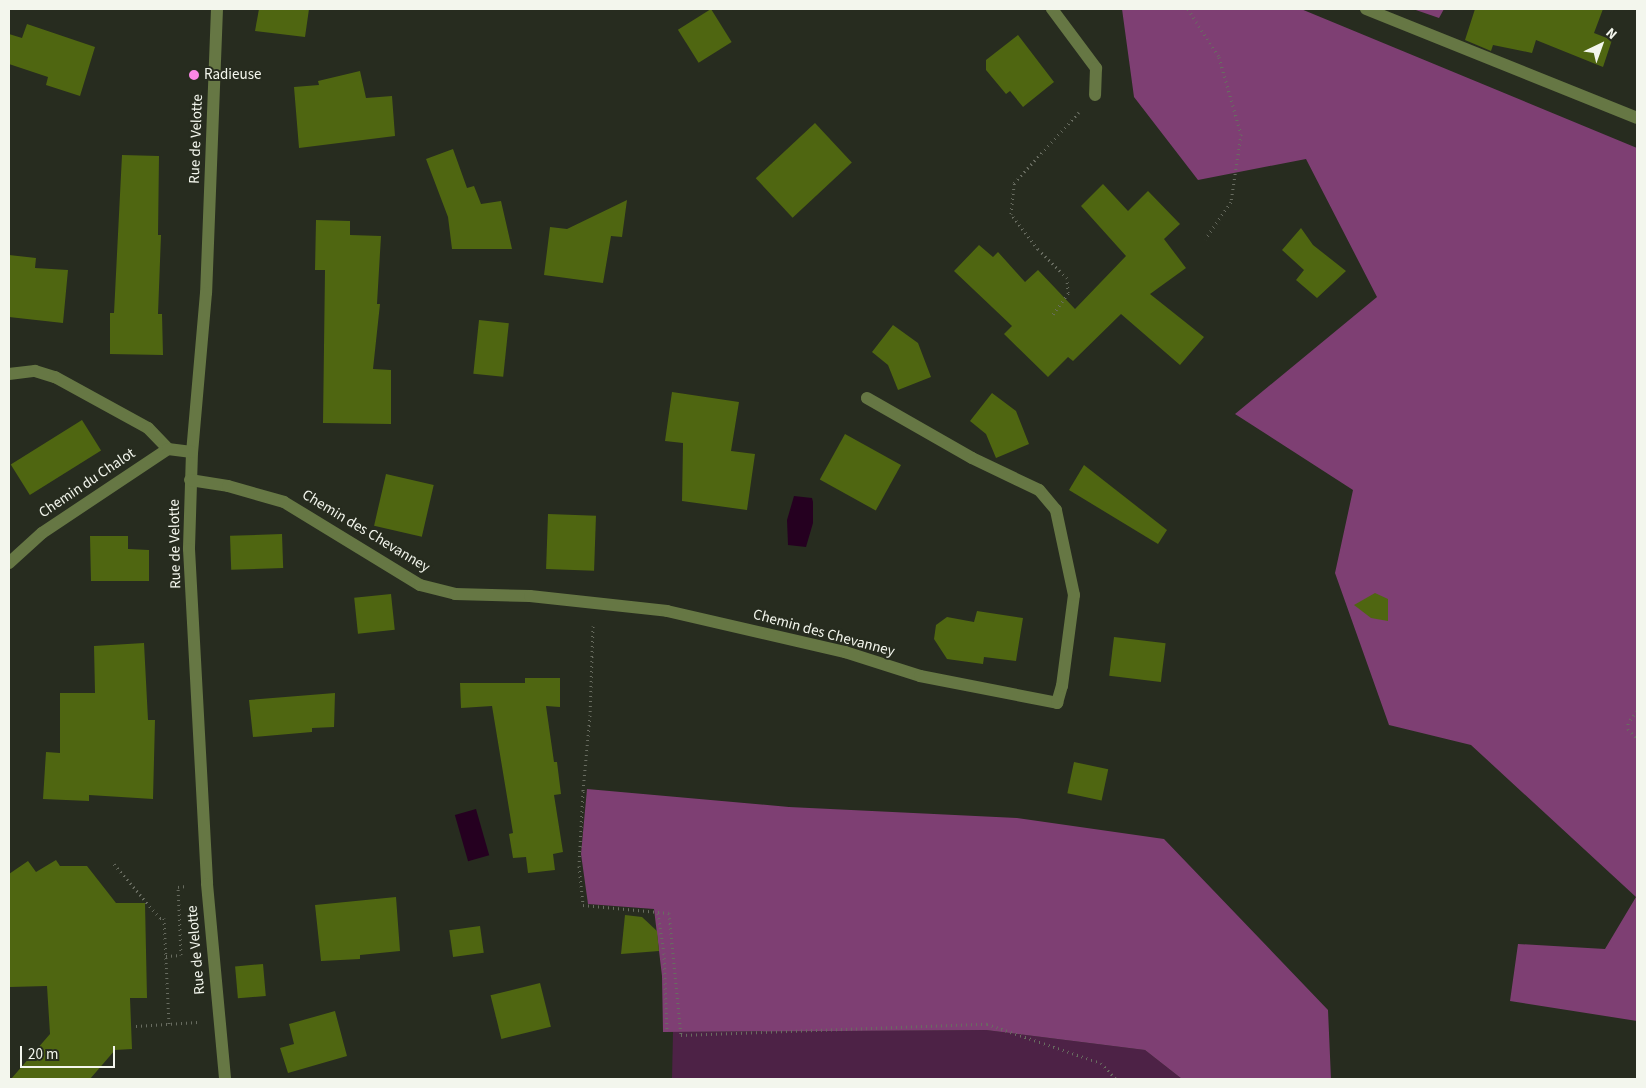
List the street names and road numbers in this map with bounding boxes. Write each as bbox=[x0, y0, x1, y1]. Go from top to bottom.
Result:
street label: Rue de Velotte bbox=[185, 94, 207, 184]
street label: Chemin du Chalot bbox=[36, 444, 138, 522]
street label: Chemin des Chevanney bbox=[299, 486, 433, 576]
street label: Rue de Velotte bbox=[165, 499, 185, 589]
street label: Chemin des Chevanney bbox=[751, 605, 897, 661]
street label: Rue de Velotte bbox=[183, 905, 209, 995]

